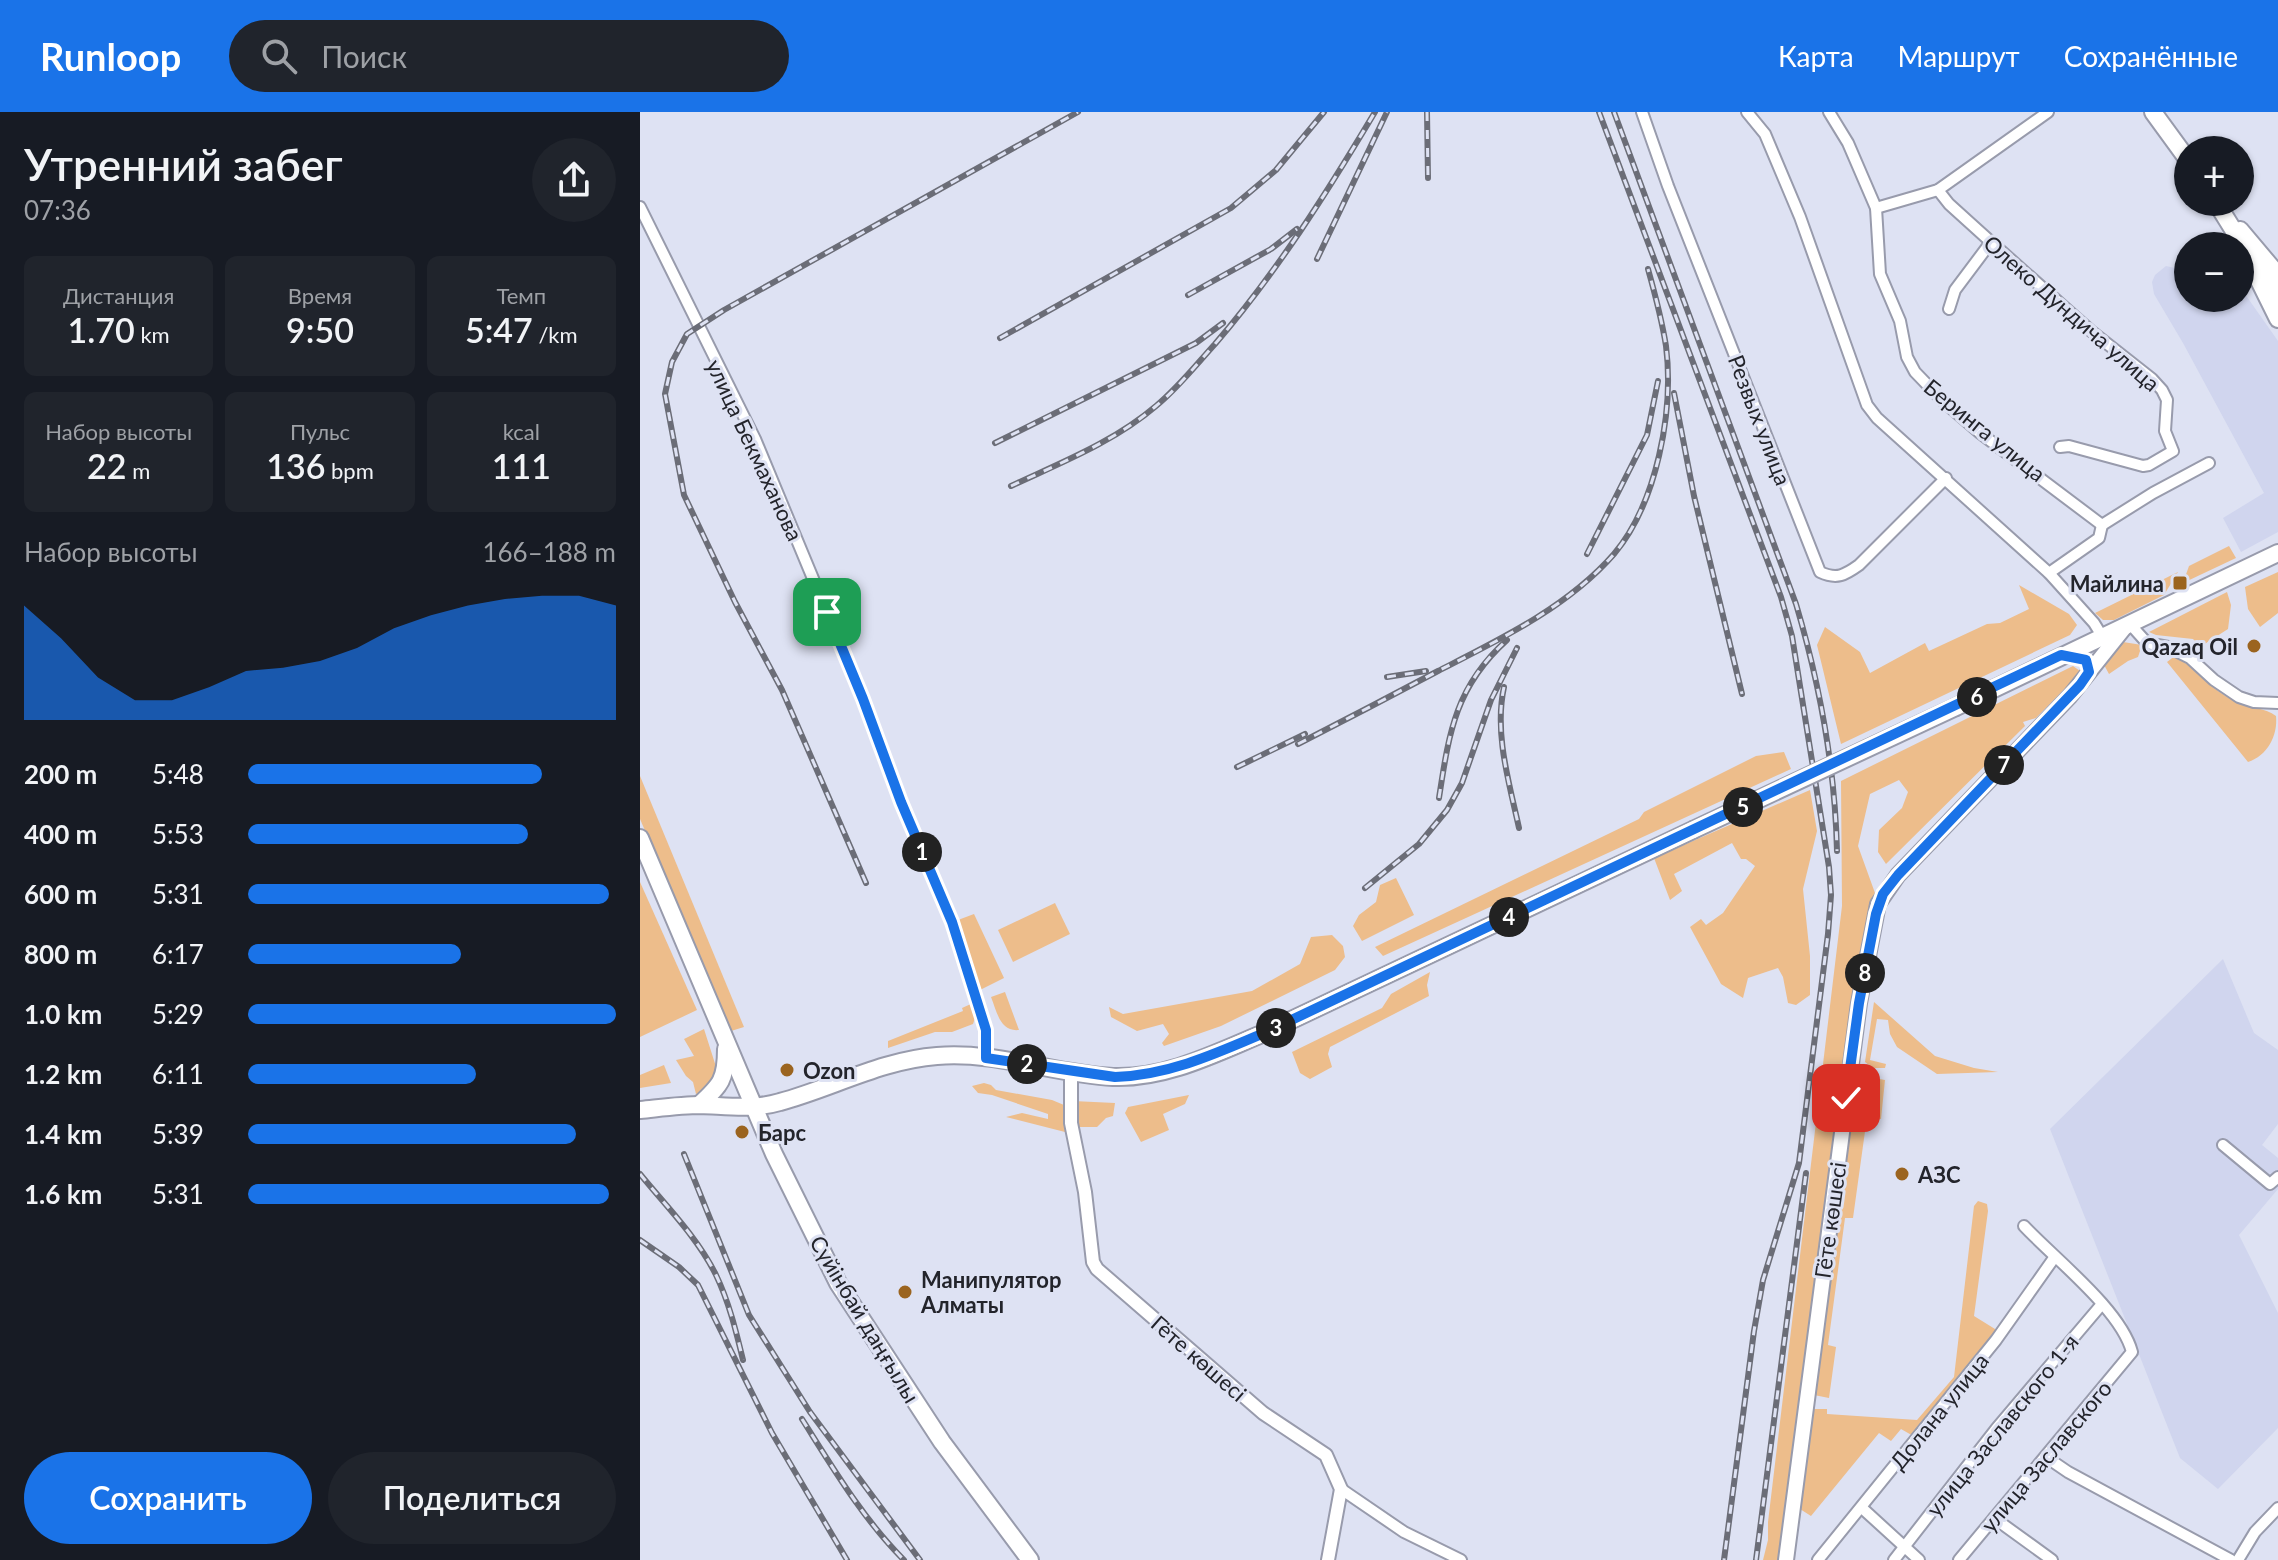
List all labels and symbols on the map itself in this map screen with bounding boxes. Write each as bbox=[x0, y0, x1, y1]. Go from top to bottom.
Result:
street label: Олеко Дундича улица bbox=[1978, 229, 2166, 397]
street label: Резвых улица bbox=[1723, 351, 1797, 489]
street label: улица Бекмаханова bbox=[701, 355, 809, 545]
street label: Беринга улица bbox=[1919, 373, 2051, 487]
place label: Майлина bbox=[2070, 570, 2164, 597]
marker: Майлина bbox=[2171, 574, 2189, 592]
pin bbox=[793, 578, 861, 646]
place label: Qazaq Oil bbox=[2142, 633, 2238, 660]
marker: Qazaq Oil bbox=[2245, 637, 2263, 655]
pin: 6 bbox=[1957, 677, 1997, 717]
pin: 7 bbox=[1984, 745, 2024, 785]
pin: 5 bbox=[1723, 787, 1763, 827]
pin: 1 bbox=[902, 832, 942, 872]
pin: 4 bbox=[1489, 897, 1529, 937]
pin: 8 bbox=[1845, 953, 1885, 993]
pin: 3 bbox=[1256, 1008, 1296, 1048]
pin: 2 bbox=[1007, 1044, 1047, 1084]
place label: Ozon bbox=[803, 1057, 856, 1084]
marker: Ozon bbox=[778, 1061, 796, 1079]
pin bbox=[1812, 1064, 1880, 1132]
place label: Барс bbox=[758, 1119, 806, 1146]
marker: Барс bbox=[733, 1123, 751, 1141]
street label: Гёте көшесі bbox=[1808, 1160, 1852, 1280]
place label: АЗС bbox=[1917, 1161, 1961, 1188]
marker: АЗС bbox=[1893, 1165, 1911, 1183]
street label: Сүйінбай даңғылы bbox=[804, 1230, 926, 1408]
place label: Манипулятор Алматы bbox=[920, 1266, 1061, 1318]
marker: Манипулятор Алматы bbox=[896, 1283, 914, 1301]
street label: Гёте көшесі bbox=[1146, 1309, 1252, 1407]
street label: улица Заславского 1-я bbox=[1920, 1329, 2084, 1521]
street label: Долана улица bbox=[1884, 1347, 1994, 1475]
street label: улица Заславского bbox=[1975, 1375, 2117, 1537]

